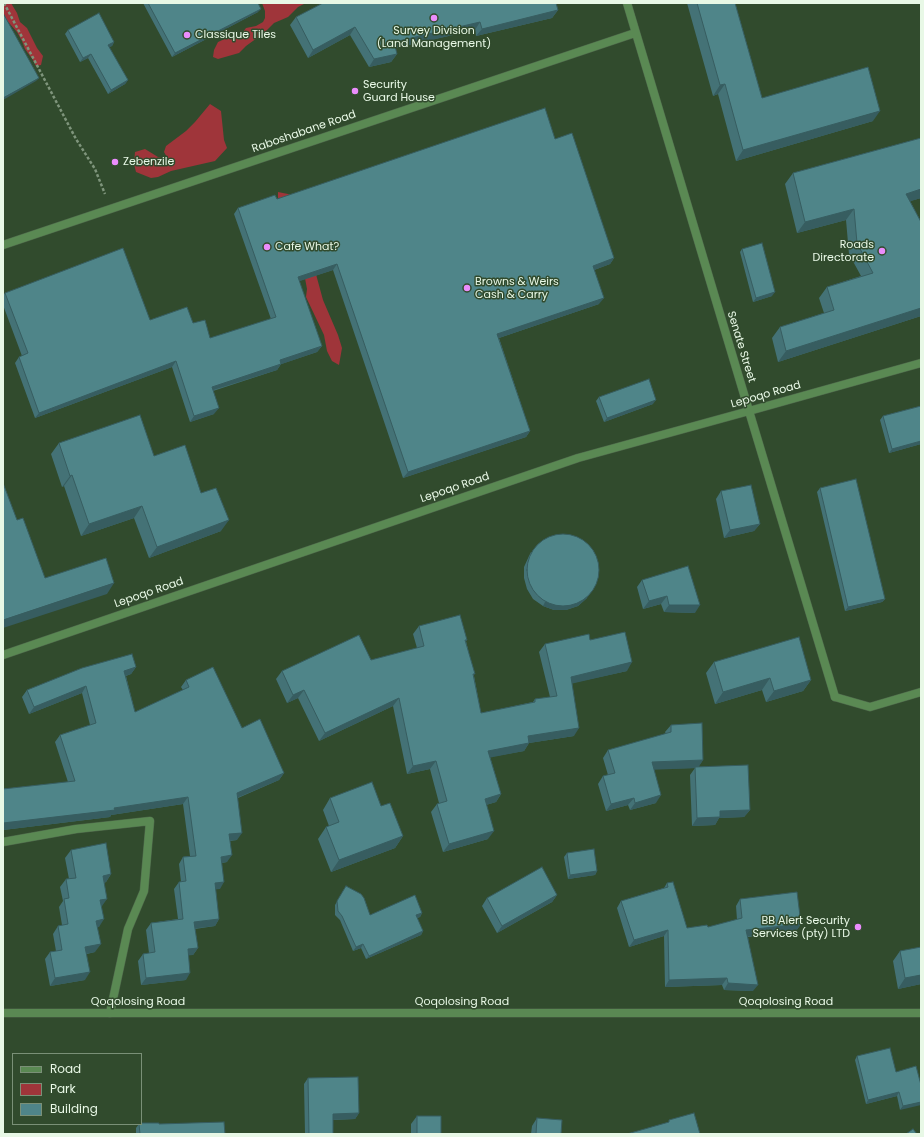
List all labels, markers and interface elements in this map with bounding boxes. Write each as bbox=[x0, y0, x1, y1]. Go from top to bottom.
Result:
marker: Survey Division (Land Management) bbox=[429, 13, 439, 23]
place label: Survey Division (Land Management) bbox=[377, 24, 491, 50]
place label: Classique Tiles bbox=[195, 28, 276, 42]
marker: Classique Tiles bbox=[182, 30, 192, 40]
place label: Security Guard House bbox=[363, 78, 435, 104]
marker: Security Guard House bbox=[350, 86, 360, 96]
street label: Raboshabane Road bbox=[250, 108, 358, 156]
place label: Zebenzile bbox=[123, 155, 174, 169]
marker: Zebenzile bbox=[110, 157, 120, 167]
place label: Roads Directorate bbox=[813, 238, 874, 264]
place label: Cafe What? bbox=[275, 240, 339, 254]
marker: Cafe What? bbox=[262, 242, 272, 252]
marker: Roads Directorate bbox=[877, 246, 887, 256]
place label: Browns & Weirs Cash & Carry bbox=[475, 275, 559, 301]
marker: Browns & Weirs Cash & Carry bbox=[462, 283, 472, 293]
street label: Senate Street bbox=[724, 310, 758, 384]
street label: Lepoqo Road bbox=[730, 379, 802, 411]
street label: Lepoqo Road bbox=[419, 470, 491, 506]
street label: Lepoqo Road bbox=[113, 575, 185, 611]
place label: BB Alert Security Services (pty) LTD bbox=[753, 914, 850, 940]
marker: BB Alert Security Services (pty) LTD bbox=[853, 922, 863, 932]
street label: Qoqolosing Road bbox=[91, 995, 185, 1009]
street label: Qoqolosing Road bbox=[415, 995, 509, 1009]
street label: Qoqolosing Road bbox=[739, 995, 833, 1009]
legend bbox=[12, 1053, 142, 1125]
text: Road bbox=[50, 1060, 81, 1077]
text: Park bbox=[50, 1080, 76, 1097]
text: Building bbox=[50, 1100, 98, 1117]

